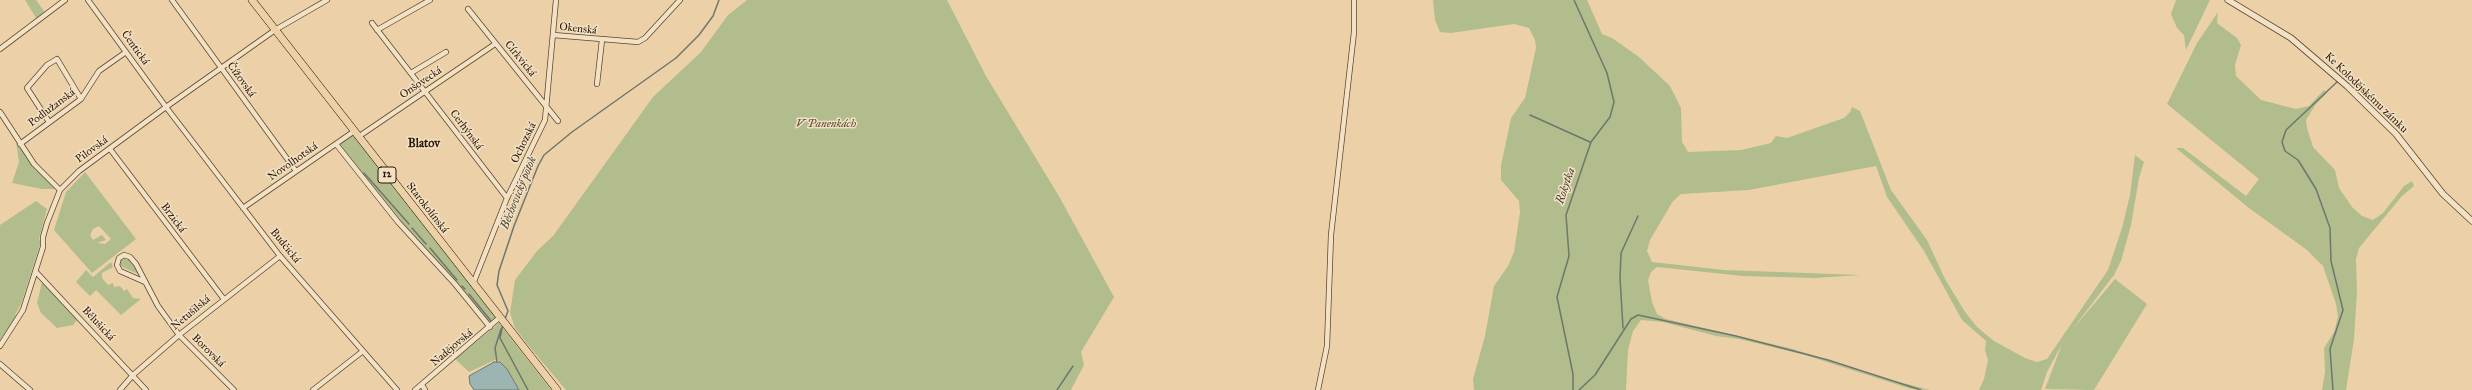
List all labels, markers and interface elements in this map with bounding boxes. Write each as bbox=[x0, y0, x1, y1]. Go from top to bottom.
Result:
street label: Okenská bbox=[559, 20, 597, 38]
street label: Čentická bbox=[118, 28, 152, 68]
street label: Církvická bbox=[502, 38, 538, 80]
street label: Ke Kolodějskému zámku bbox=[2322, 50, 2410, 136]
street label: Čížovská bbox=[224, 60, 258, 100]
street label: Onšovecká bbox=[397, 64, 445, 102]
street label: Podlužanská bbox=[26, 86, 78, 130]
street label: Cerhýnská bbox=[447, 107, 485, 153]
park label: V Panenkách bbox=[796, 117, 856, 131]
street label: Ochozská bbox=[509, 121, 539, 165]
street label: Pilovská bbox=[73, 134, 111, 166]
district label: Blatov bbox=[408, 137, 440, 151]
street label: Novolhotská bbox=[266, 140, 320, 184]
water label: Běchovický potok bbox=[498, 154, 540, 232]
water label: Rokytka bbox=[1553, 166, 1579, 206]
road number: 12 bbox=[378, 167, 396, 183]
street label: Starokolínská bbox=[403, 180, 451, 236]
street label: Brzická bbox=[158, 201, 188, 235]
street label: Budčická bbox=[267, 226, 303, 266]
street label: Netušilská bbox=[169, 293, 213, 333]
street label: Bělušická bbox=[79, 304, 117, 344]
street label: Nadějovská bbox=[428, 327, 476, 369]
street label: Borovská bbox=[189, 332, 227, 370]

